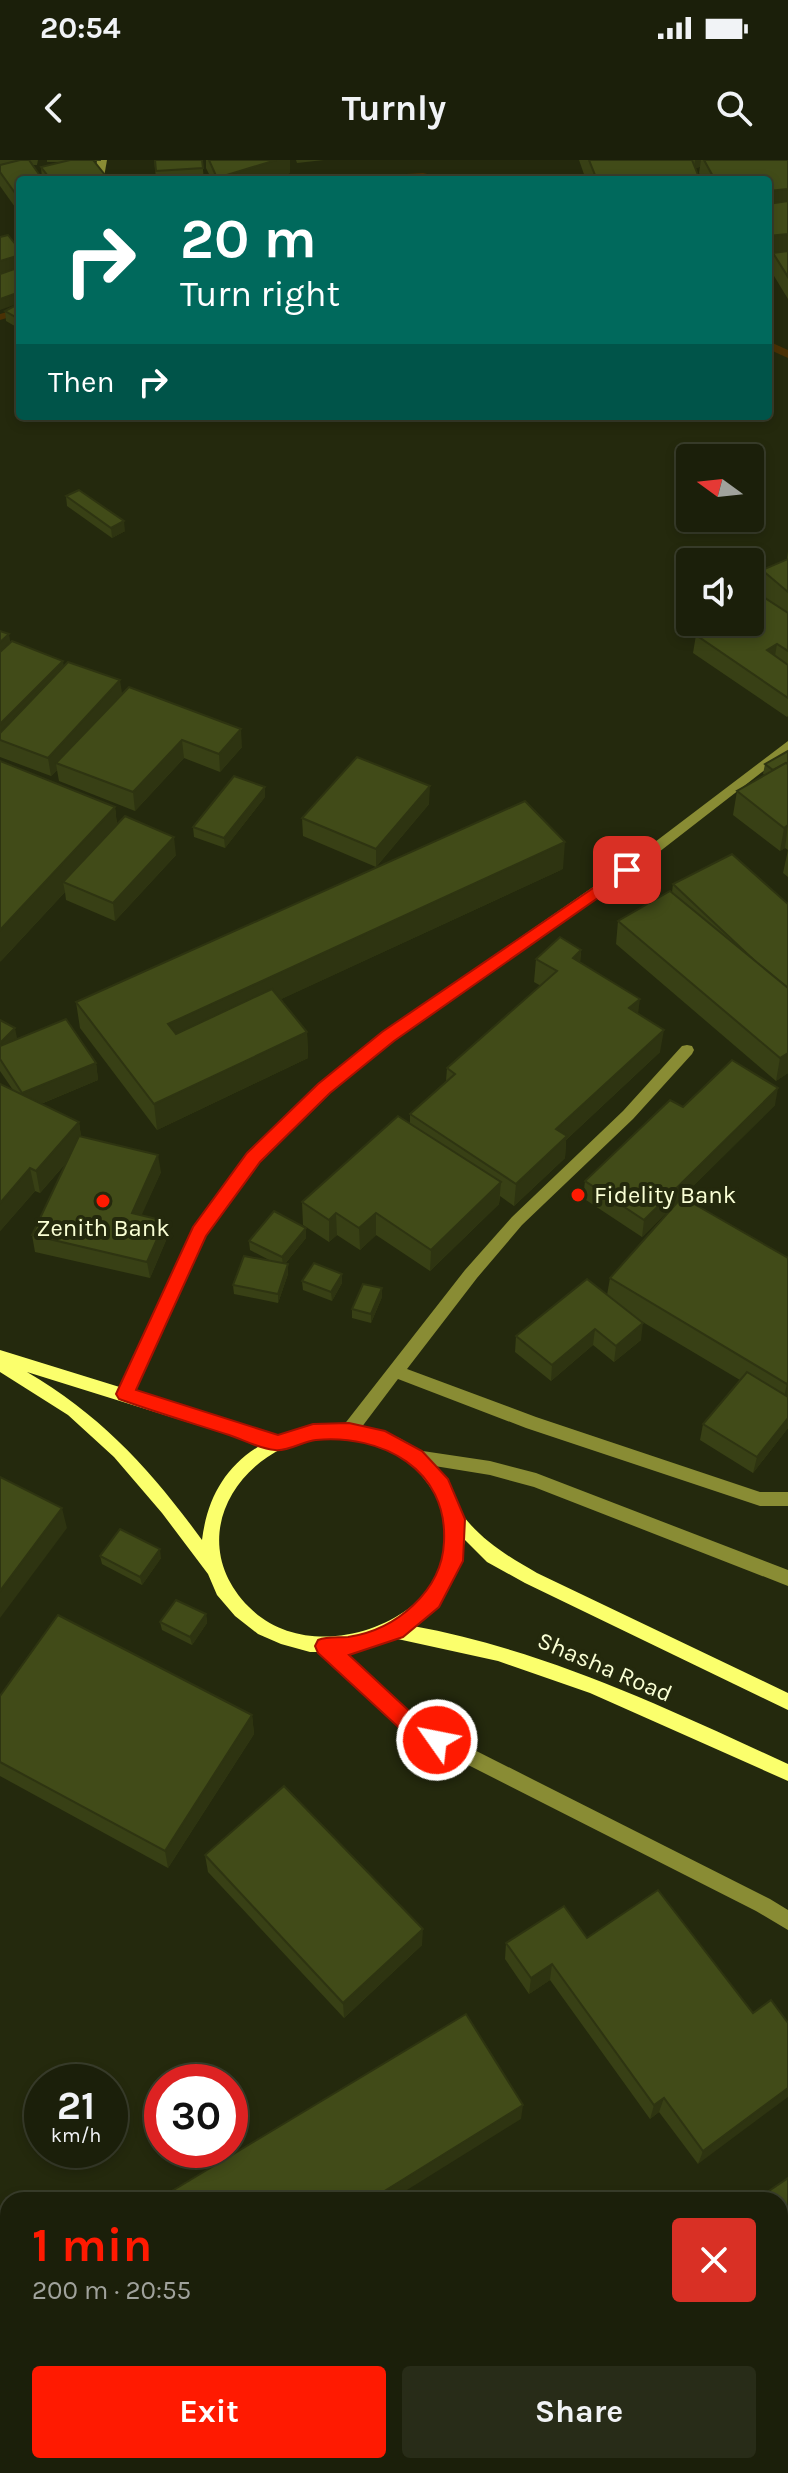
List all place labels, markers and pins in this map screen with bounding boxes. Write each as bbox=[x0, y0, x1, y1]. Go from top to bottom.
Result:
pin bbox=[593, 836, 661, 904]
place label: Fidelity Bank bbox=[594, 1181, 736, 1209]
marker: Fidelity Bank bbox=[569, 1186, 587, 1204]
marker: Zenith Bank bbox=[94, 1192, 112, 1210]
place label: Zenith Bank bbox=[36, 1214, 170, 1242]

